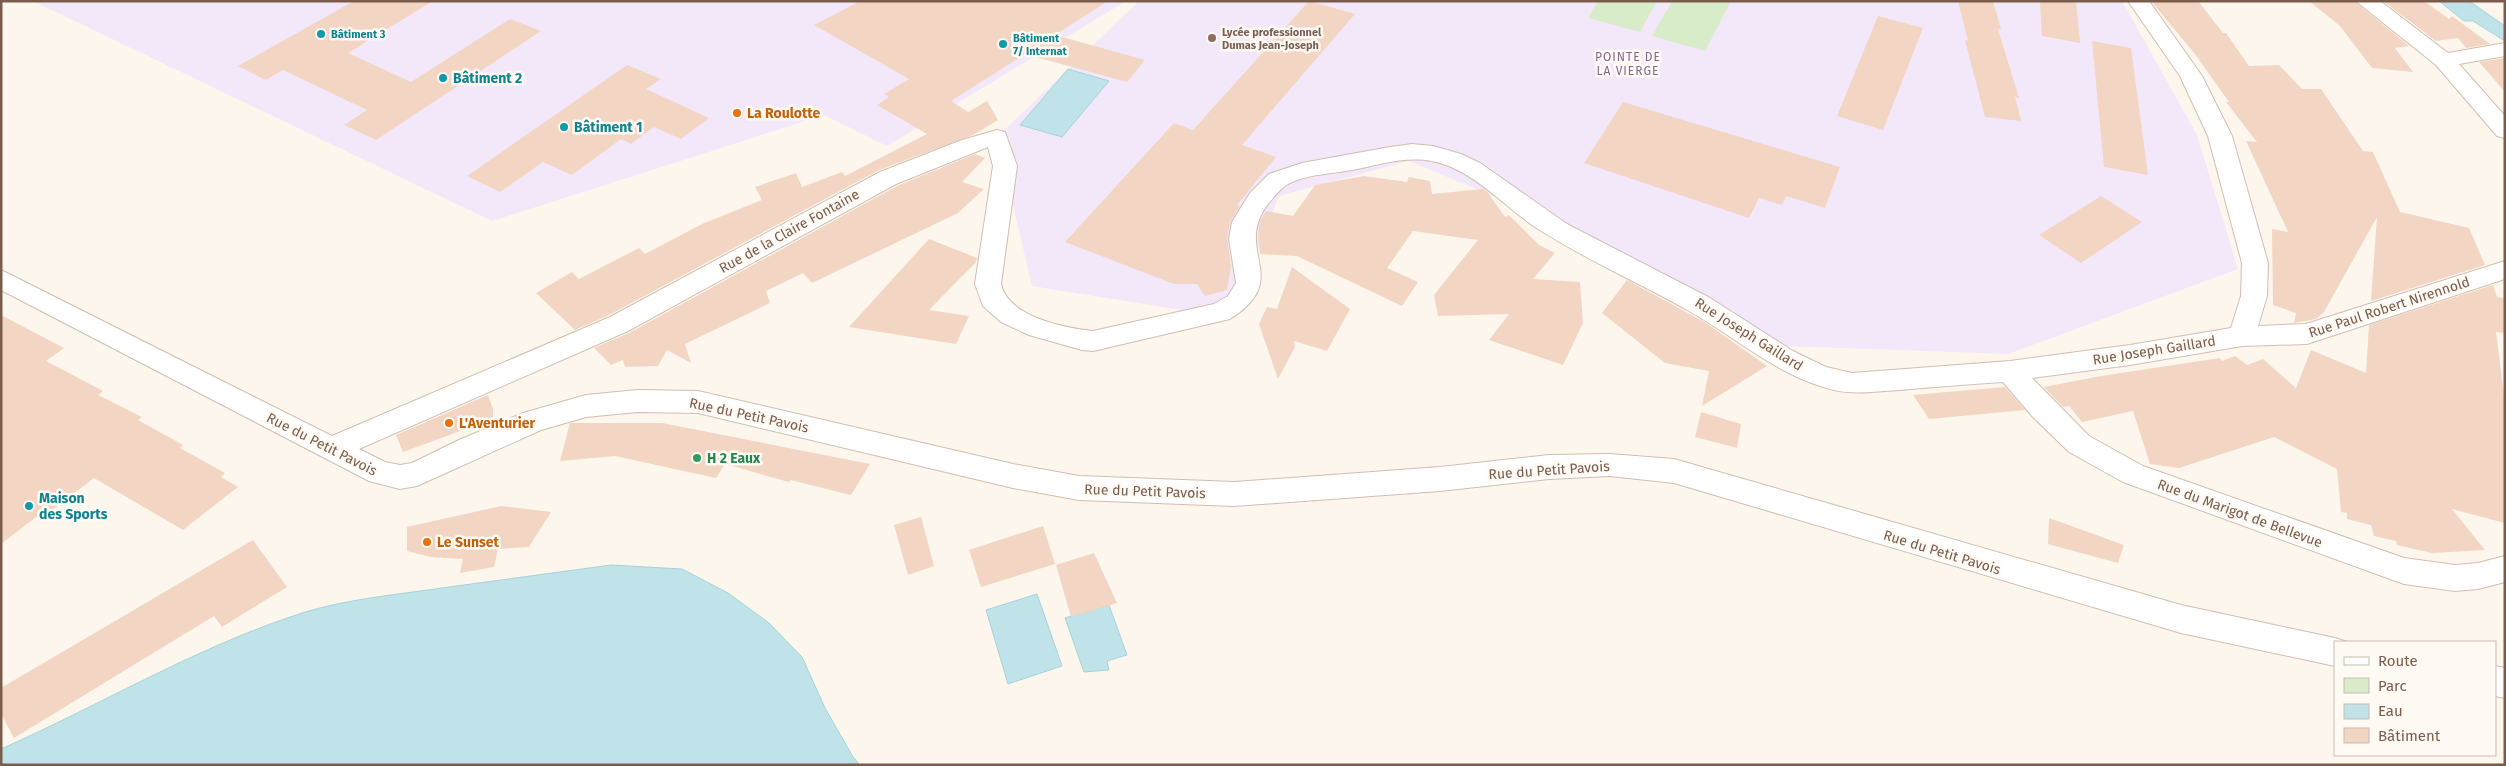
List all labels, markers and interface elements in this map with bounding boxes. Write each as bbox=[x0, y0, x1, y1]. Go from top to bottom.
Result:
place label: Lycée professionnel Dumas Jean-Joseph bbox=[1222, 26, 1322, 52]
marker: Bâtiment 3 bbox=[315, 28, 327, 40]
place label: Bâtiment 3 bbox=[331, 28, 386, 41]
place label: Bâtiment 7/ Internat bbox=[1013, 32, 1068, 58]
marker: Lycée professionnel Dumas Jean-Joseph bbox=[1206, 32, 1218, 44]
marker: Bâtiment 7/ Internat bbox=[997, 38, 1009, 50]
district label: POINTE DE LA VIERGE bbox=[1595, 50, 1661, 78]
place label: Bâtiment 2 bbox=[453, 70, 522, 87]
marker: Bâtiment 2 bbox=[437, 72, 449, 84]
place label: La Roulotte bbox=[747, 105, 820, 122]
marker: La Roulotte bbox=[731, 107, 743, 119]
place label: Bâtiment 1 bbox=[574, 119, 643, 136]
marker: Bâtiment 1 bbox=[558, 121, 570, 133]
street label: Rue de la Claire Fontaine bbox=[716, 186, 862, 277]
street label: Rue Paul Robert Nirennold bbox=[2306, 273, 2472, 342]
street label: Rue Joseph Gaillard bbox=[1692, 294, 1806, 375]
street label: Rue Joseph Gaillard bbox=[2091, 332, 2217, 369]
street label: Rue du Petit Pavois bbox=[688, 395, 811, 437]
street label: Rue du Petit Pavois bbox=[264, 409, 380, 480]
place label: L'Aventurier bbox=[459, 415, 536, 432]
marker: L'Aventurier bbox=[443, 417, 455, 429]
place label: H 2 Eaux bbox=[707, 450, 761, 467]
marker: H 2 Eaux bbox=[691, 452, 703, 464]
street label: Rue du Petit Pavois bbox=[1488, 458, 1611, 483]
street label: Rue du Marigot de Bellevue bbox=[2155, 476, 2325, 551]
street label: Rue du Petit Pavois bbox=[1084, 481, 1206, 502]
place label: Maison des Sports bbox=[39, 490, 108, 523]
marker: Maison des Sports bbox=[23, 500, 35, 512]
street label: Rue du Petit Pavois bbox=[1881, 527, 2003, 579]
place label: Le Sunset bbox=[437, 534, 499, 551]
marker: Le Sunset bbox=[421, 536, 433, 548]
legend bbox=[2334, 641, 2496, 756]
text: Route bbox=[2378, 652, 2418, 670]
text: Parc bbox=[2378, 677, 2407, 695]
text: Eau bbox=[2378, 702, 2403, 720]
text: Bâtiment bbox=[2378, 727, 2441, 745]

